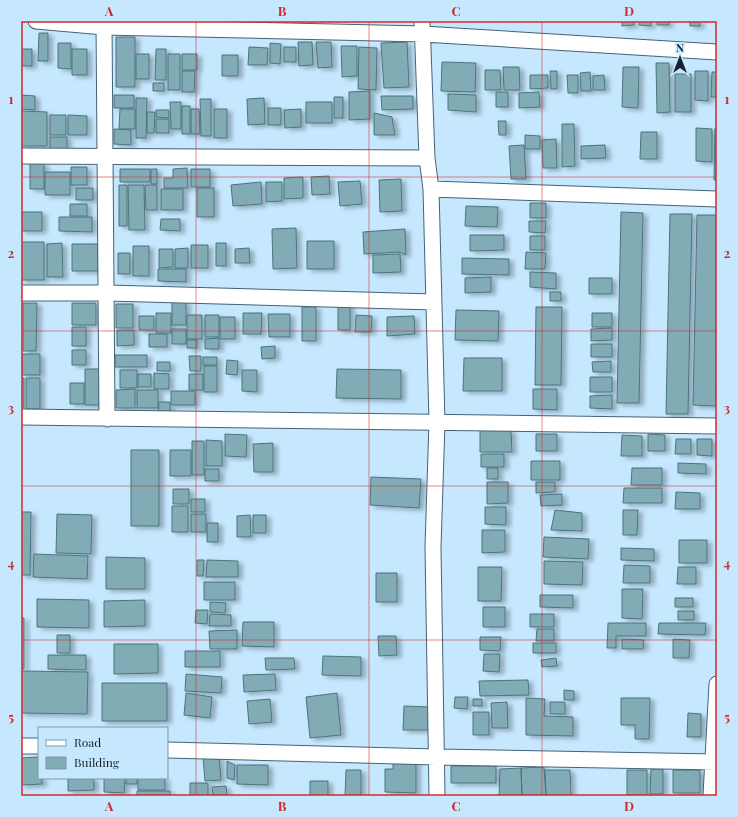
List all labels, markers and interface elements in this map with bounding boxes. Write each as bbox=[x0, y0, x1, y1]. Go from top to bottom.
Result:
text: A bbox=[104, 2, 114, 19]
text: B bbox=[278, 2, 287, 19]
text: C bbox=[451, 2, 461, 19]
text: D bbox=[624, 2, 634, 19]
north arrow bbox=[660, 38, 700, 78]
text: N bbox=[676, 40, 684, 55]
text: 1 bbox=[9, 90, 14, 107]
text: 1 bbox=[725, 90, 730, 107]
text: 2 bbox=[8, 244, 15, 261]
text: 2 bbox=[724, 244, 731, 261]
text: 3 bbox=[8, 399, 14, 416]
text: 3 bbox=[724, 399, 730, 416]
text: 4 bbox=[8, 554, 15, 571]
text: 4 bbox=[724, 554, 731, 571]
text: 5 bbox=[8, 708, 14, 725]
text: 5 bbox=[724, 708, 730, 725]
legend bbox=[38, 727, 168, 779]
text: Road bbox=[74, 734, 101, 750]
text: Building bbox=[74, 754, 120, 770]
text: A bbox=[104, 797, 114, 814]
text: B bbox=[278, 797, 287, 814]
text: C bbox=[451, 797, 461, 814]
text: D bbox=[624, 797, 634, 814]

